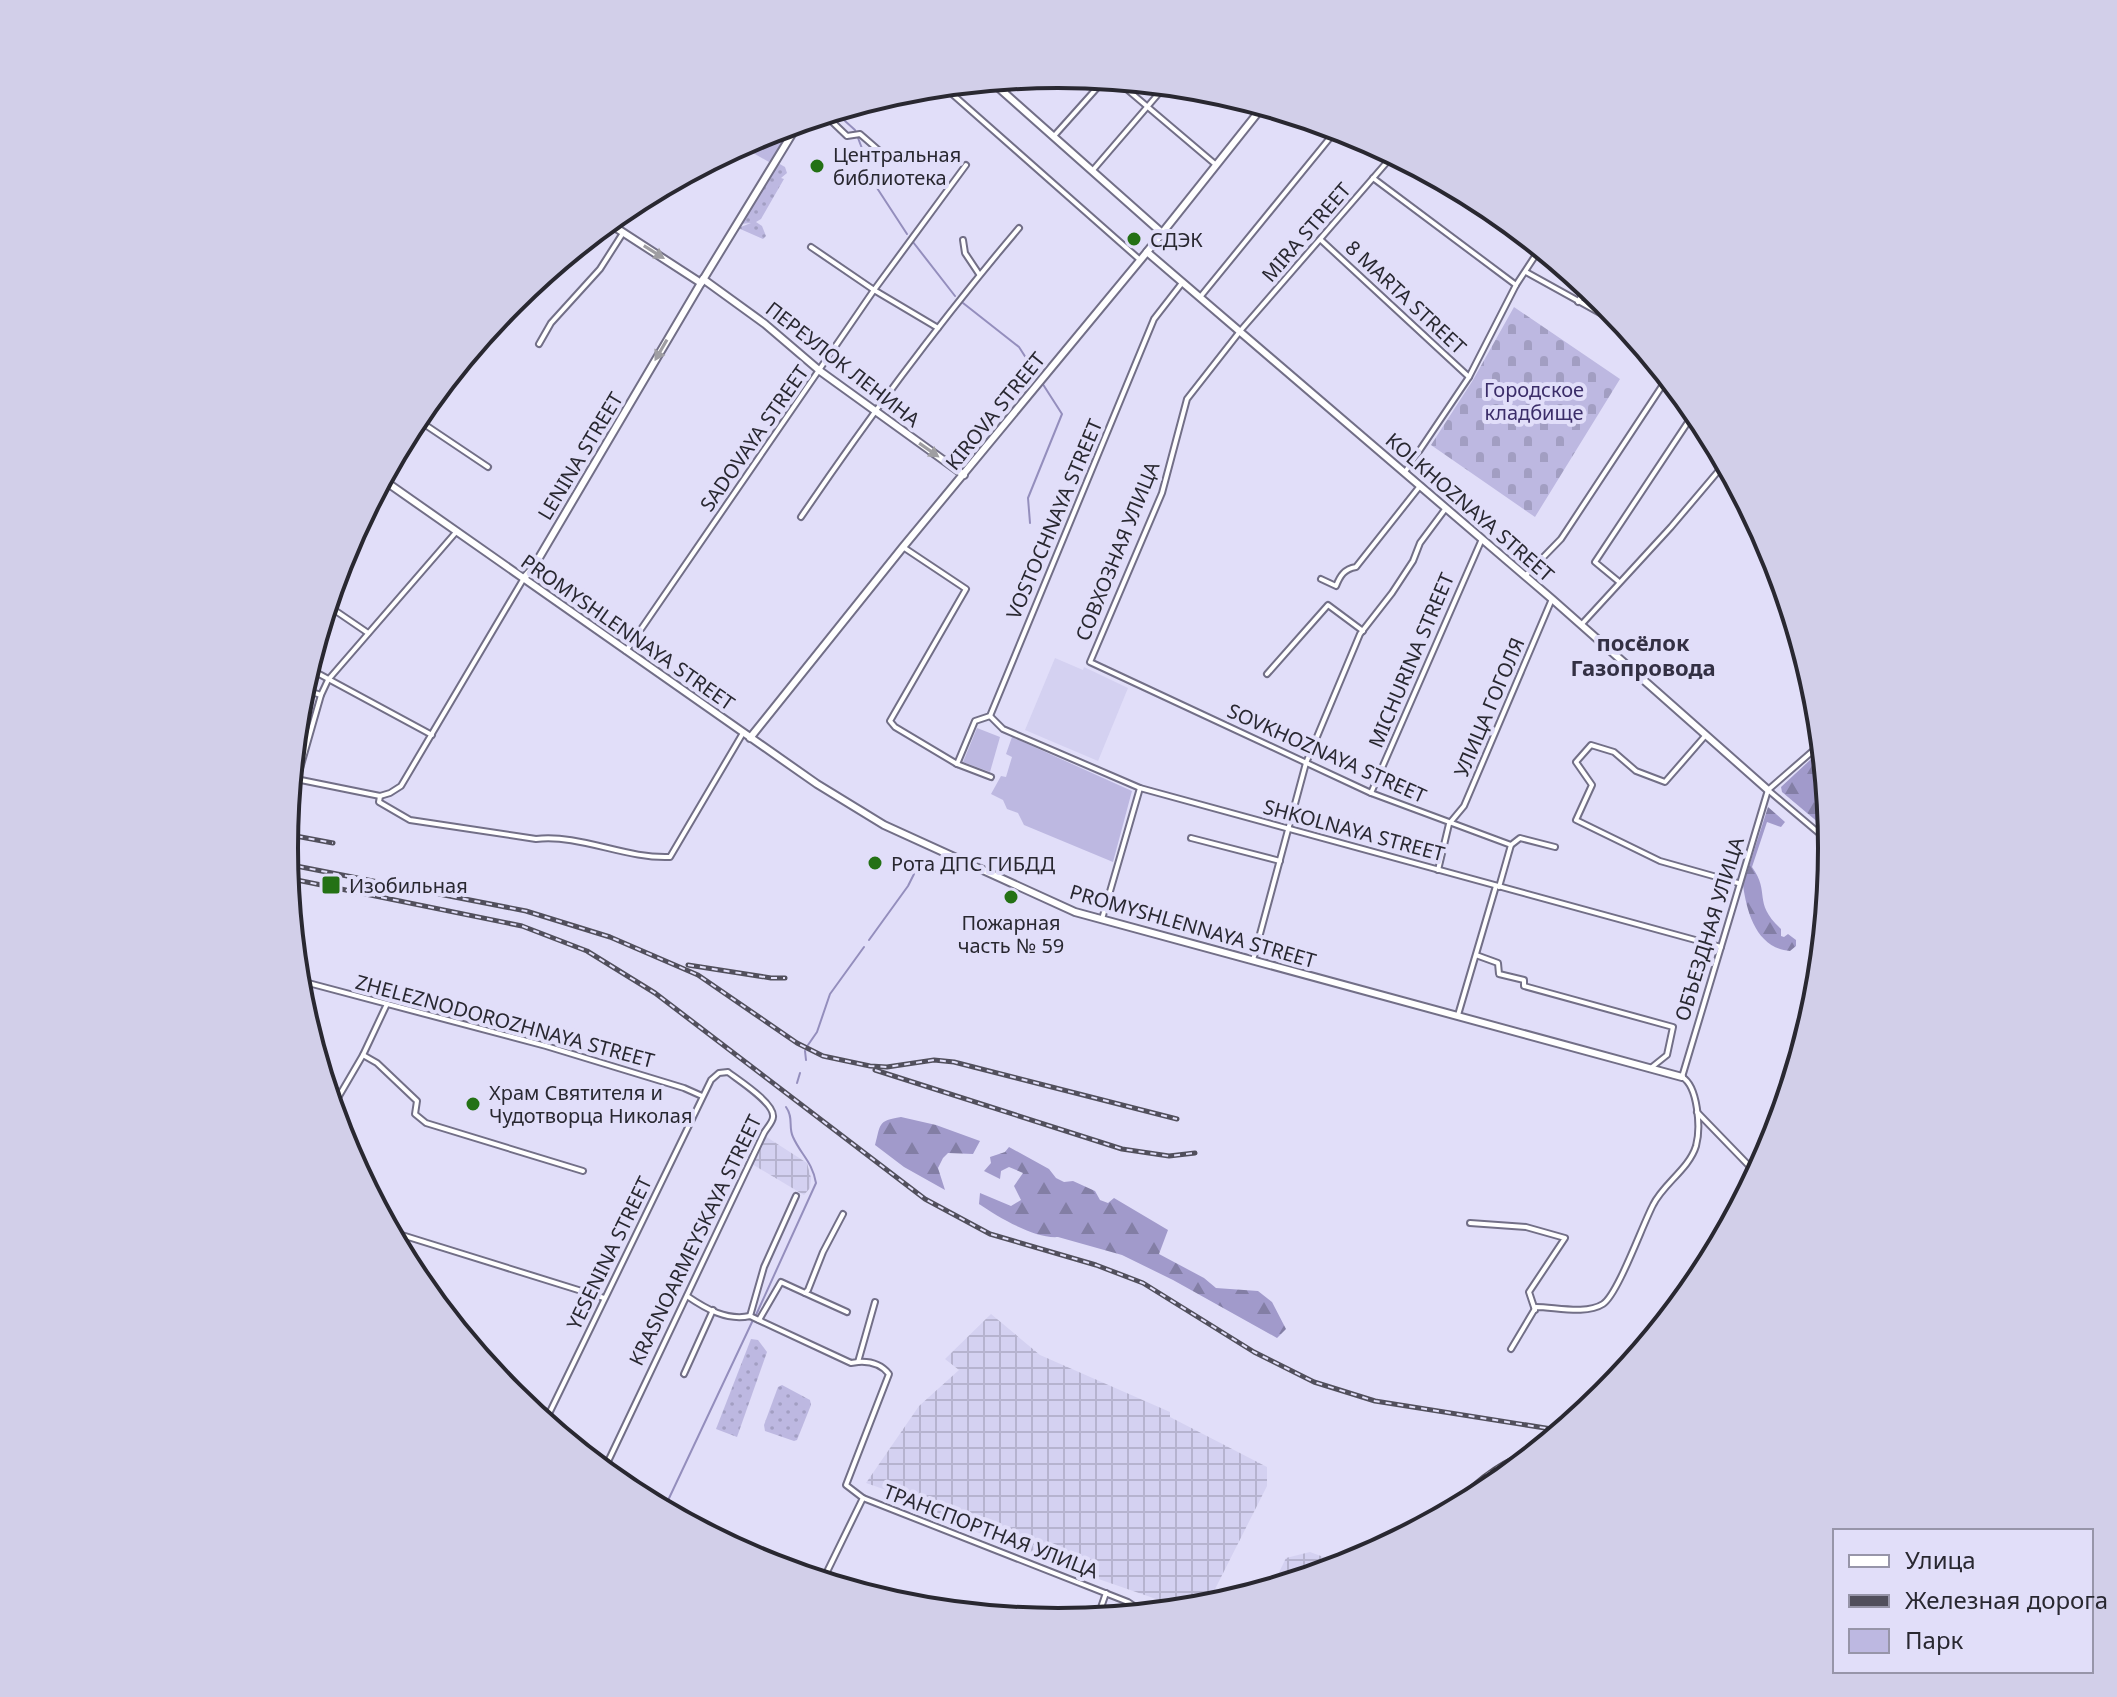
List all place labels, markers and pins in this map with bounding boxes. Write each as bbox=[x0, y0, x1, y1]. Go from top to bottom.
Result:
place label: Центральная библиотека bbox=[833, 141, 961, 191]
marker: Центральная библиотека bbox=[808, 157, 826, 175]
place label: СДЭК bbox=[1150, 226, 1203, 253]
marker: СДЭК bbox=[1125, 230, 1143, 248]
place label: Рота ДПС ГИБДД bbox=[891, 850, 1055, 877]
marker: Рота ДПС ГИБДД bbox=[866, 854, 884, 872]
place label: Изобильная bbox=[349, 872, 468, 899]
marker: Изобильная bbox=[320, 874, 342, 896]
marker: Пожарная часть № 59 bbox=[1002, 888, 1020, 906]
place label: Пожарная часть № 59 bbox=[958, 909, 1064, 959]
place label: Храм Святителя и Чудотворца Николая bbox=[489, 1079, 692, 1129]
marker: Храм Святителя и Чудотворца Николая bbox=[464, 1095, 482, 1113]

